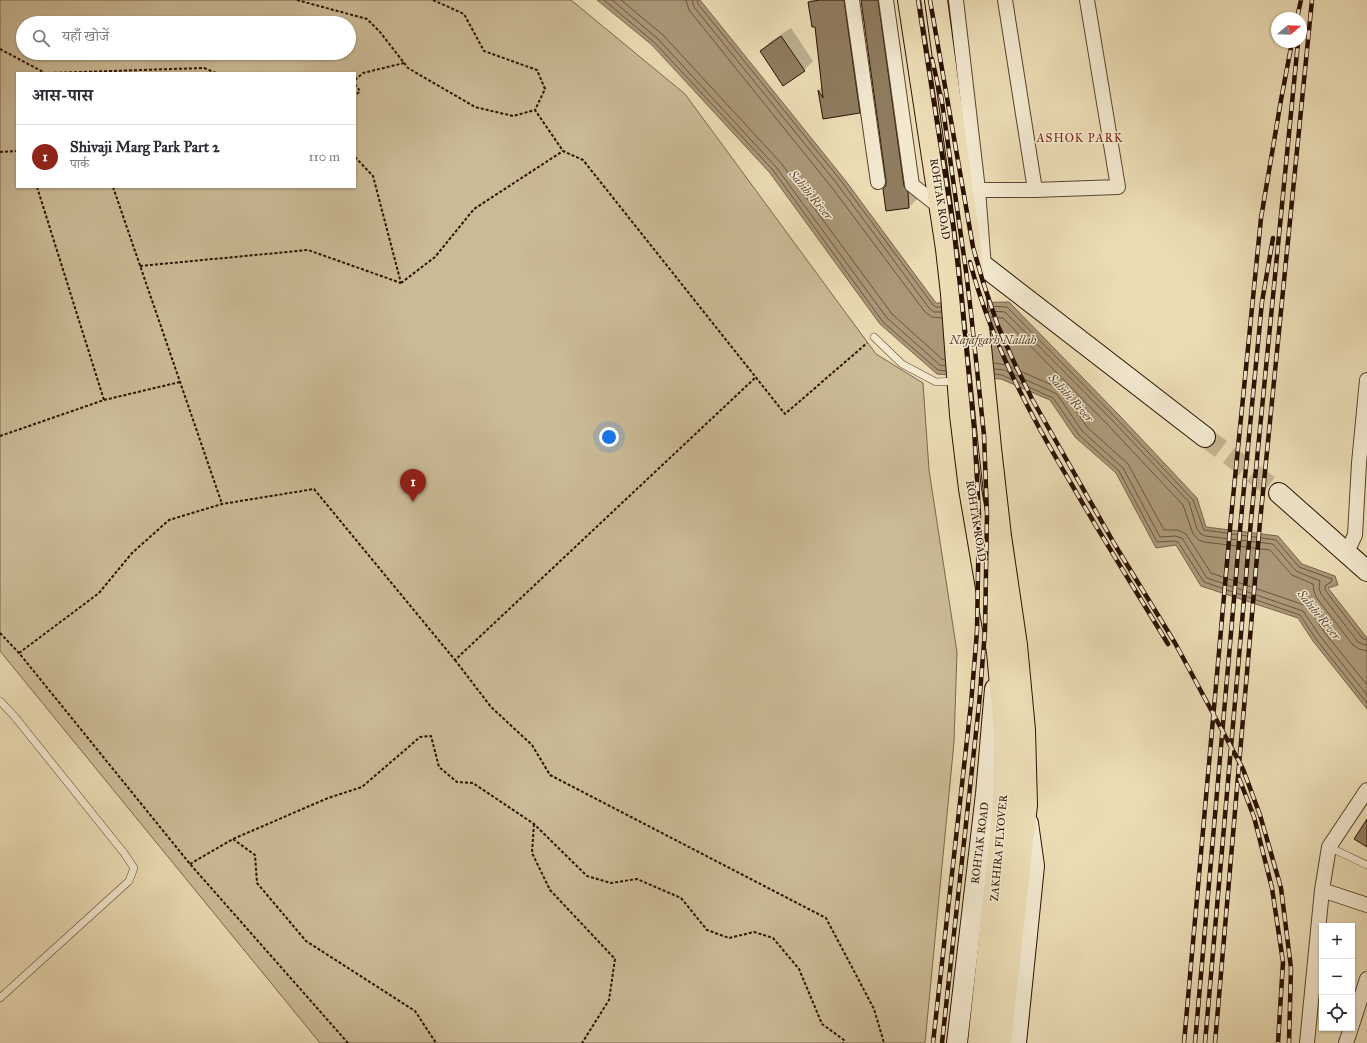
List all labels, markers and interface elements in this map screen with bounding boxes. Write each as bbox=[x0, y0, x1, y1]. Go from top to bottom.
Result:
north arrow bbox=[1271, 12, 1307, 48]
search box bbox=[16, 16, 356, 60]
icon: search bbox=[30, 27, 52, 49]
text: यहाँ खोजें bbox=[62, 27, 109, 45]
text: आस-पास bbox=[32, 85, 93, 106]
district label: ASHOK PARK bbox=[1036, 131, 1123, 145]
text: Shivaji Marg Park Part 2 bbox=[70, 138, 220, 156]
text: 1 bbox=[42, 149, 48, 165]
text: 110 m bbox=[308, 149, 340, 165]
text: पार्क bbox=[70, 156, 89, 172]
street label: ROHTAK ROAD bbox=[927, 157, 953, 241]
water label: Sahibi River bbox=[786, 167, 836, 223]
water label: Najafgarh Nallah bbox=[949, 333, 1037, 348]
water label: Sahibi River bbox=[1045, 370, 1097, 426]
your location bbox=[599, 427, 619, 447]
pin: 1 bbox=[400, 469, 426, 502]
street label: ROHTAK ROAD bbox=[963, 479, 989, 563]
water label: Sahibi River bbox=[1294, 586, 1344, 644]
street label: ZAKHIRA FLYOVER bbox=[988, 794, 1010, 902]
street label: ROHTAK ROAD bbox=[969, 801, 991, 885]
map controls bbox=[1319, 923, 1355, 1031]
button: + bbox=[1319, 923, 1355, 959]
button: − bbox=[1319, 959, 1355, 995]
button: locate bbox=[1319, 995, 1355, 1031]

